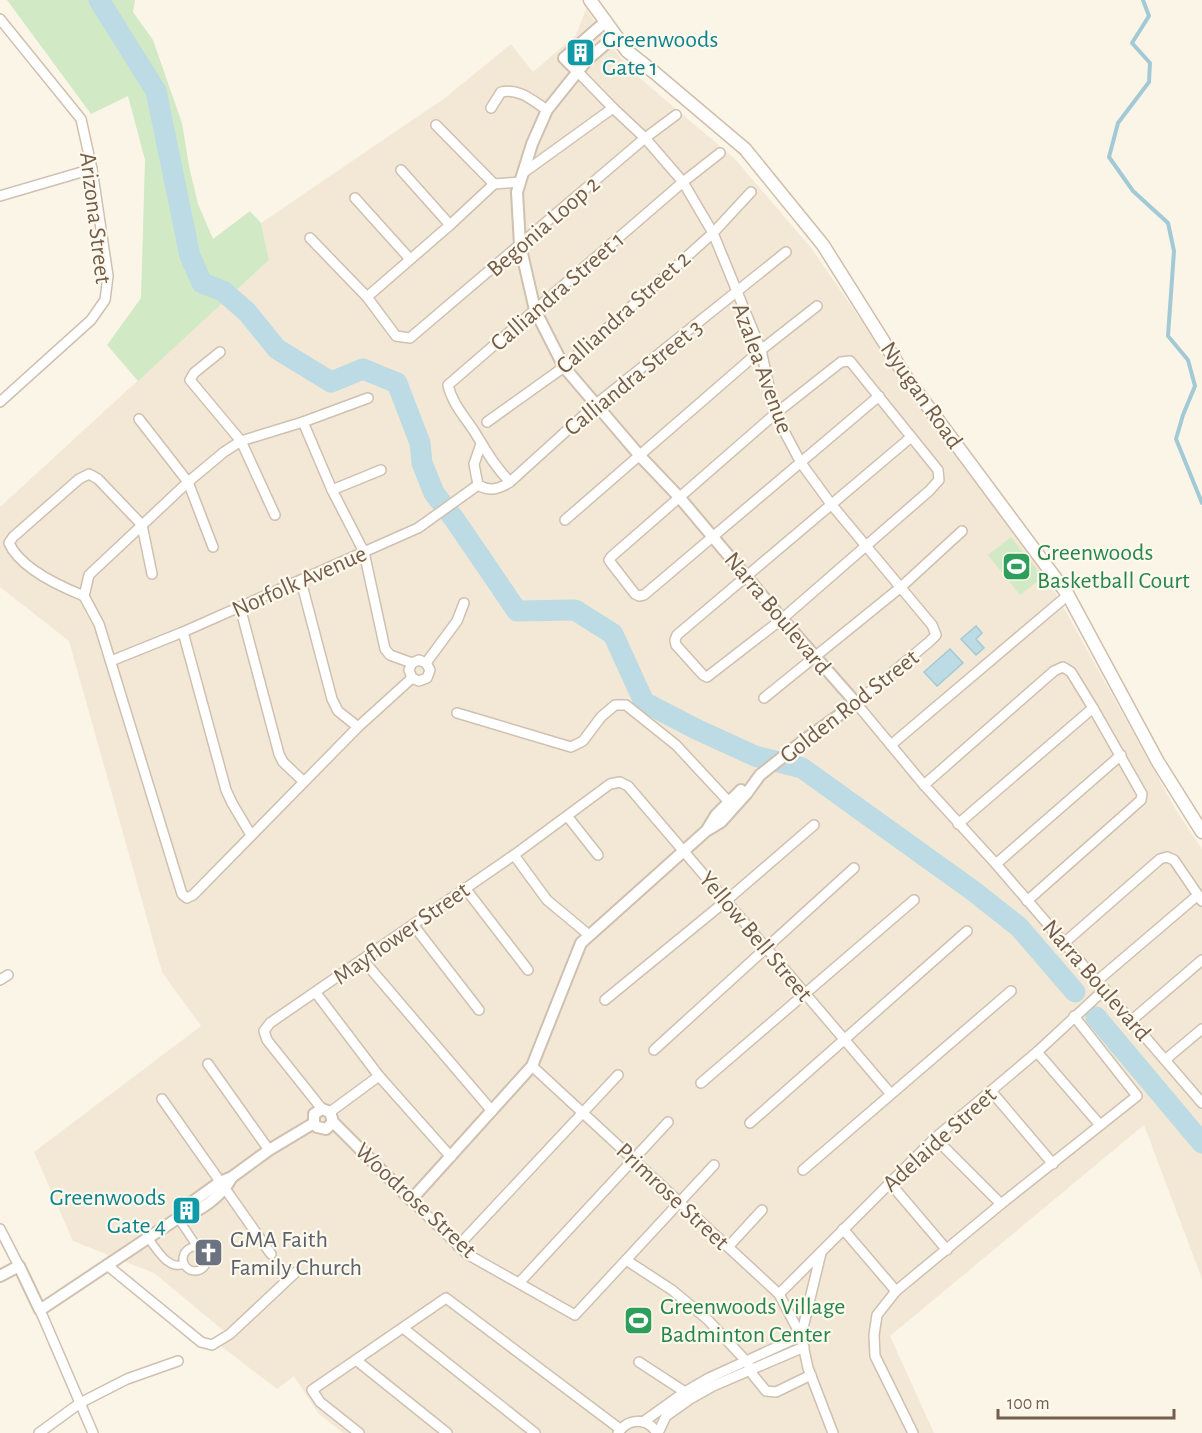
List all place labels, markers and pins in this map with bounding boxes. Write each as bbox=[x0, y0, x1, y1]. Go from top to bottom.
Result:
place label: Greenwoods Gate 1 bbox=[602, 28, 718, 80]
building icon: Greenwoods Gate 1 bbox=[565, 37, 597, 69]
place label: Greenwoods Basketball Court bbox=[1037, 541, 1190, 593]
sports icon: Greenwoods Basketball Court bbox=[1000, 550, 1032, 582]
place label: Greenwoods Gate 4 bbox=[50, 1186, 166, 1238]
building icon: Greenwoods Gate 4 bbox=[171, 1195, 203, 1227]
place label: GMA Faith Family Church bbox=[230, 1228, 362, 1280]
church icon: GMA Faith Family Church bbox=[193, 1237, 225, 1269]
place label: Greenwoods Village Badminton Center bbox=[660, 1295, 845, 1347]
sports icon: Greenwoods Village Badminton Center bbox=[623, 1304, 655, 1336]

